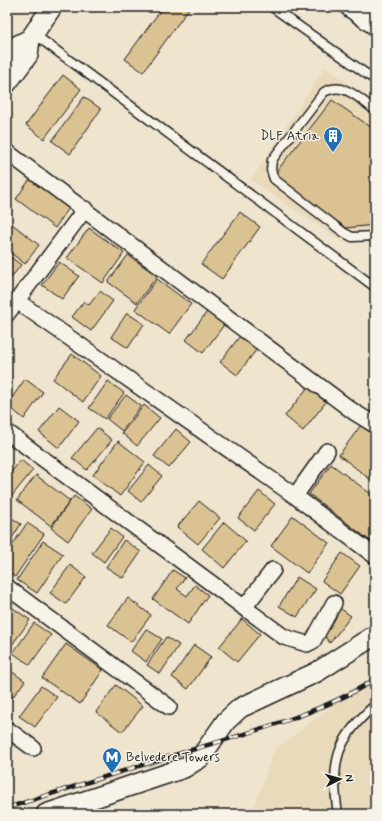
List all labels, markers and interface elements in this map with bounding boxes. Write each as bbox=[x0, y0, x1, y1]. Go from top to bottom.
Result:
building icon: DLF Atria bbox=[322, 125, 344, 153]
place label: DLF Atria bbox=[260, 128, 319, 145]
metro station icon: Belvedere Towers bbox=[101, 746, 123, 774]
place label: Belvedere Towers bbox=[126, 749, 220, 766]
north arrow bbox=[320, 759, 360, 799]
text: N bbox=[342, 774, 356, 782]

